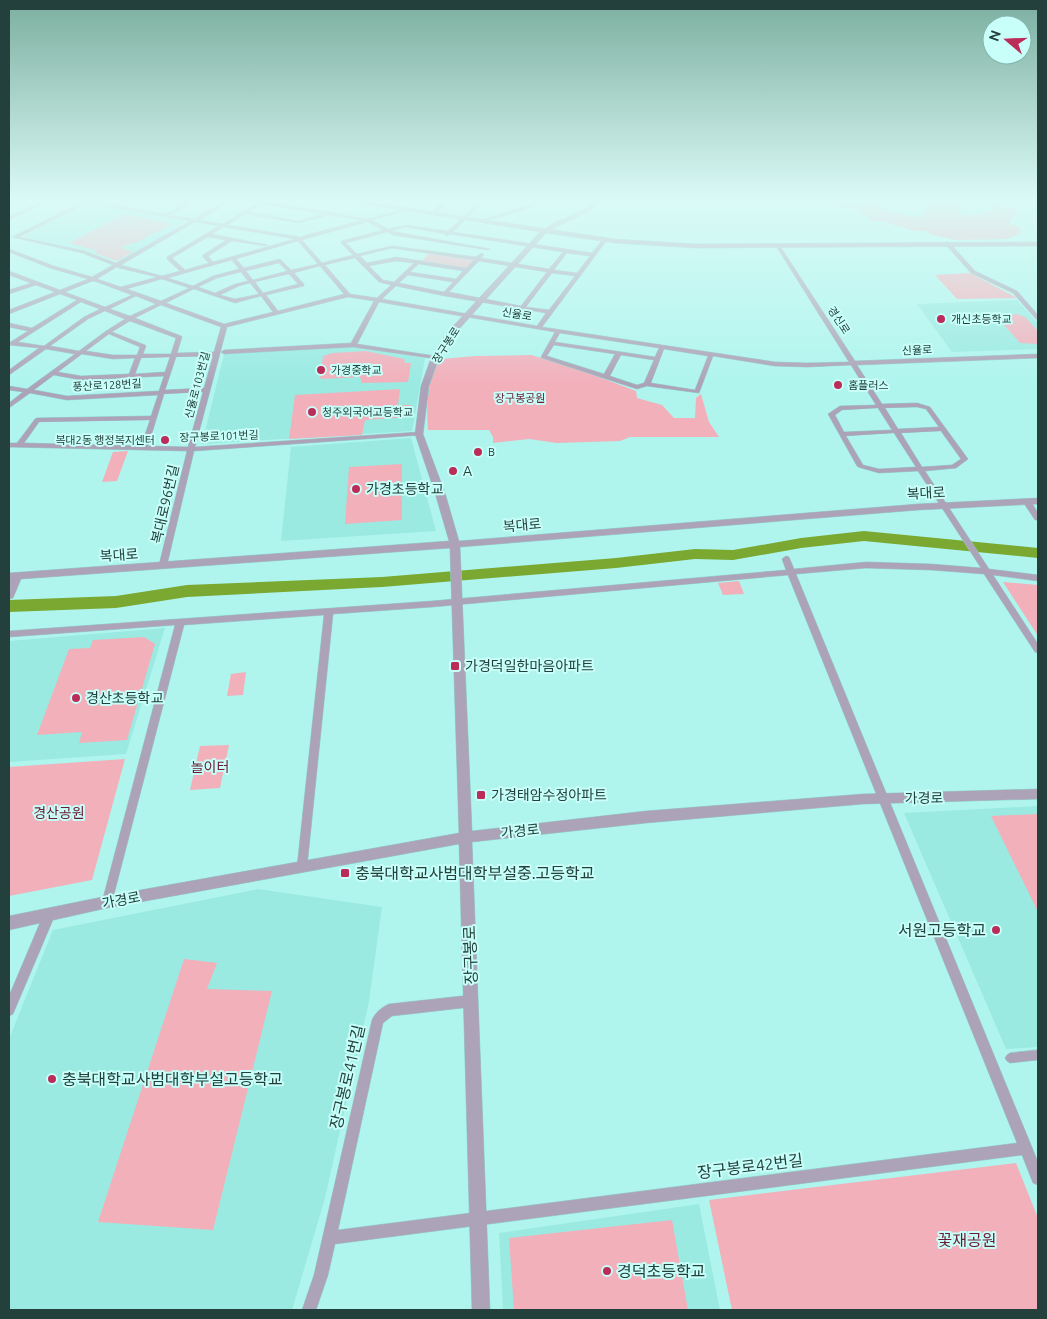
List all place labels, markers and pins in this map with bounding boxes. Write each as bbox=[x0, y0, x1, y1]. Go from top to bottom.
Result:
marker: 개신초등학교 bbox=[935, 313, 947, 325]
place label: 개신초등학교 bbox=[951, 313, 1012, 325]
marker: 가경중학교 bbox=[315, 364, 327, 376]
place label: 가경중학교 bbox=[331, 364, 382, 376]
marker: 홈플러스 bbox=[832, 379, 844, 391]
place label: 홈플러스 bbox=[848, 379, 888, 391]
marker: 청주외국어고등학교 bbox=[306, 406, 318, 418]
place label: 청주외국어고등학교 bbox=[322, 406, 413, 418]
place label: 복대2동 행정복지센터 bbox=[55, 434, 155, 446]
marker: 복대2동 행정복지센터 bbox=[159, 434, 171, 446]
marker: B bbox=[472, 446, 484, 458]
place label: B bbox=[488, 446, 495, 458]
place label: A bbox=[463, 463, 472, 479]
marker: A bbox=[447, 465, 459, 477]
place label: 가경초등학교 bbox=[366, 481, 443, 497]
marker: 가경초등학교 bbox=[350, 483, 362, 495]
place label: 가경덕일한마음아파트 bbox=[465, 658, 594, 674]
marker: 가경덕일한마음아파트 bbox=[449, 660, 461, 672]
place label: 경산초등학교 bbox=[86, 690, 163, 706]
marker: 경산초등학교 bbox=[70, 692, 82, 704]
place label: 가경태암수정아파트 bbox=[491, 787, 607, 803]
marker: 가경태암수정아파트 bbox=[475, 789, 487, 801]
place label: 충북대학교사범대학부설중.고등학교 bbox=[355, 864, 594, 882]
marker: 충북대학교사범대학부설중.고등학교 bbox=[339, 867, 351, 879]
place label: 서원고등학교 bbox=[898, 921, 986, 939]
marker: 서원고등학교 bbox=[990, 924, 1002, 936]
place label: 충북대학교사범대학부설고등학교 bbox=[62, 1070, 283, 1088]
marker: 충북대학교사범대학부설고등학교 bbox=[46, 1073, 58, 1085]
place label: 경덕초등학교 bbox=[617, 1262, 705, 1280]
marker: 경덕초등학교 bbox=[601, 1265, 613, 1277]

